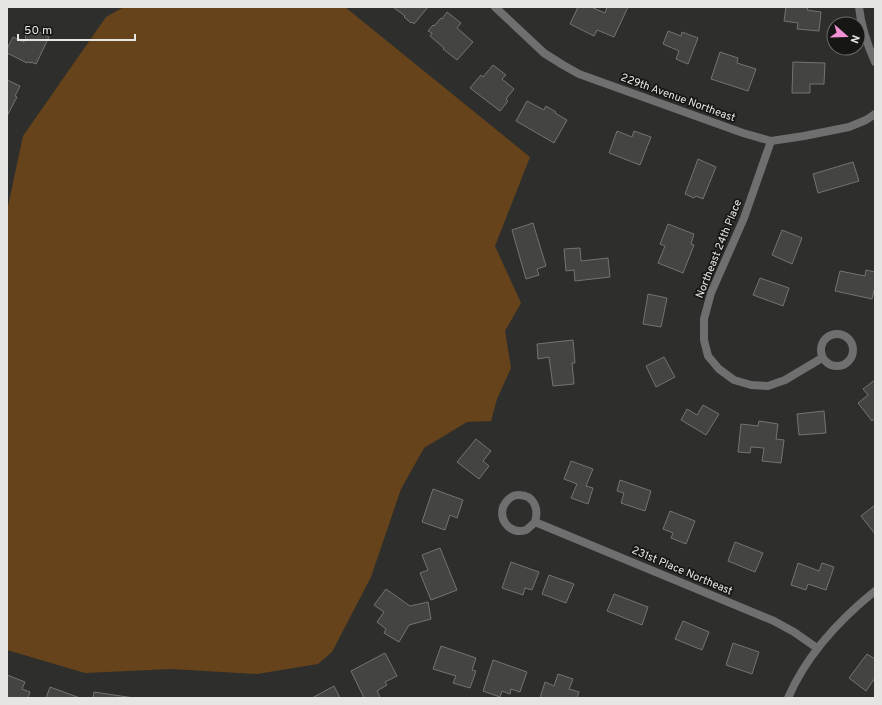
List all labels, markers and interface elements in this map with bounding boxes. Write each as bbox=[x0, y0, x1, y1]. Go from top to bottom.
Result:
scale bar bbox=[18, 16, 135, 42]
north arrow bbox=[826, 16, 866, 56]
text: 50 m bbox=[24, 23, 52, 39]
text: N bbox=[847, 33, 862, 45]
street label: 229th Avenue Northeast bbox=[619, 71, 737, 125]
street label: Northeast 24th Place bbox=[693, 197, 745, 301]
street label: 231st Place Northeast bbox=[629, 543, 735, 599]

